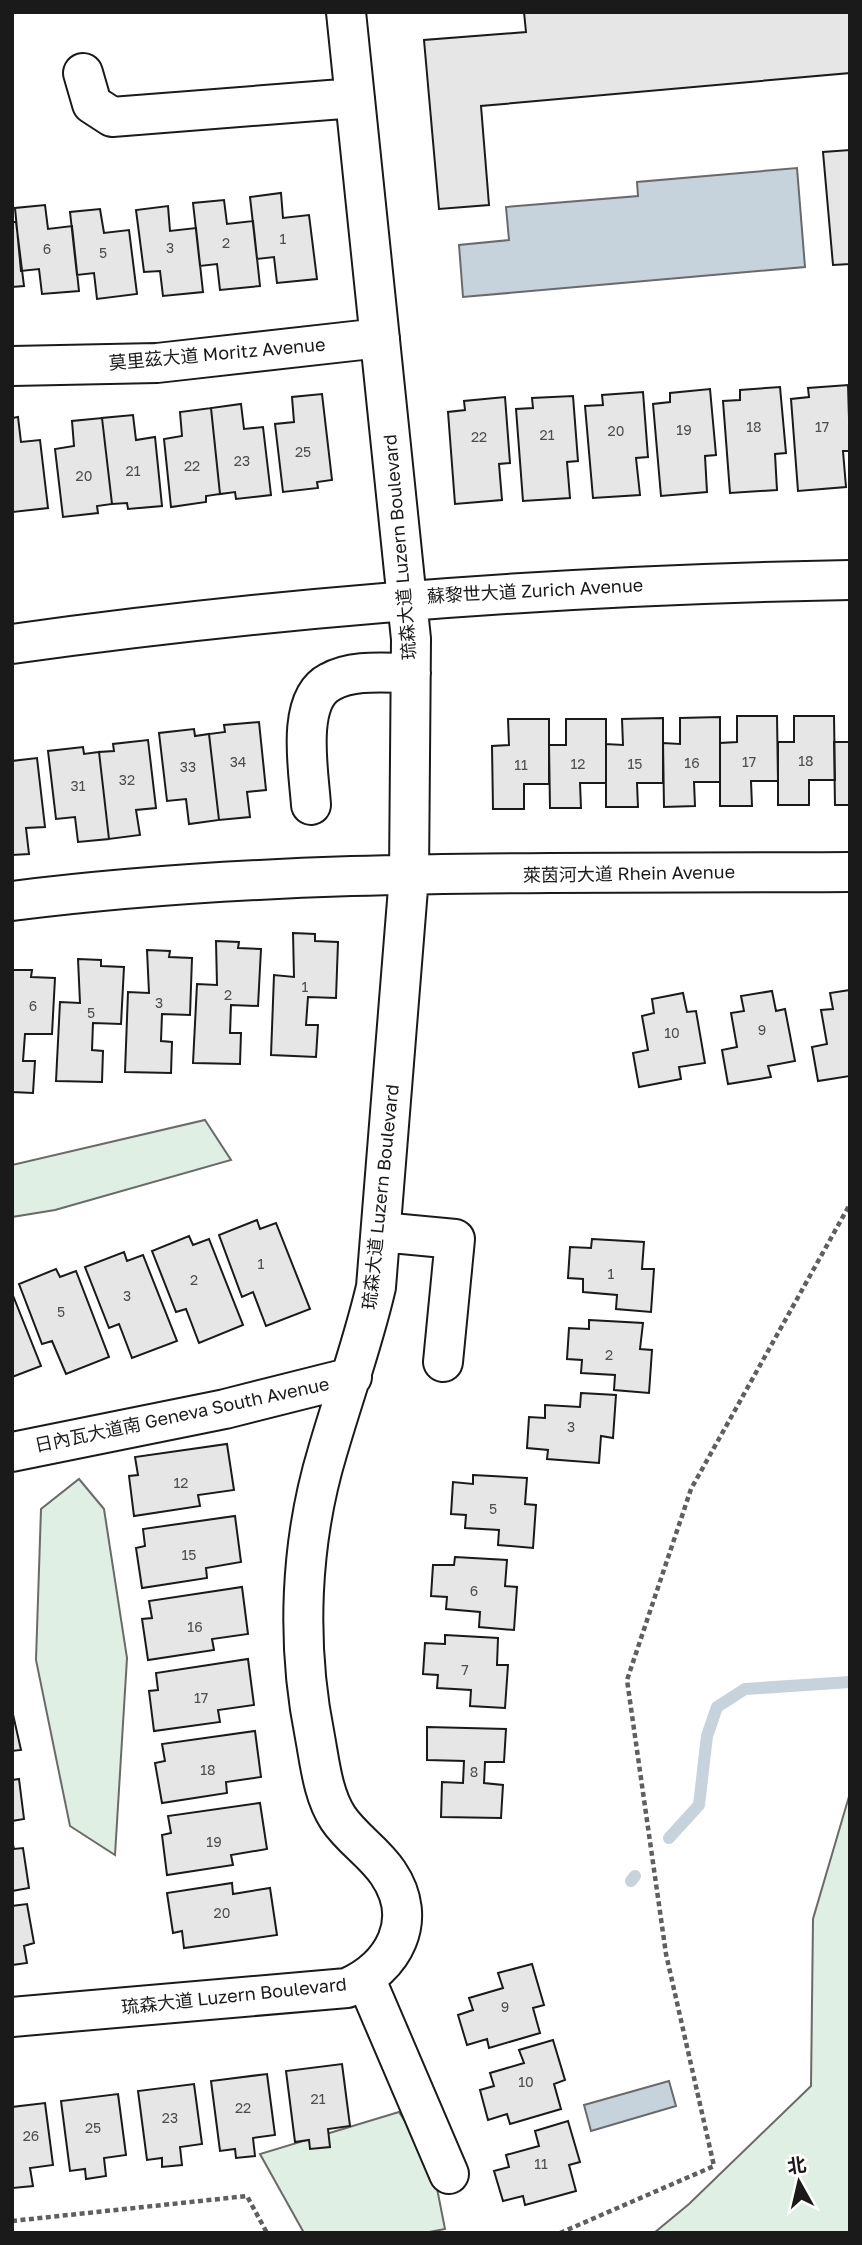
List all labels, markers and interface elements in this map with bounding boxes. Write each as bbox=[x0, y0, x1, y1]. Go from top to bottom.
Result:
house number: 1 bbox=[280, 230, 287, 247]
house number: 2 bbox=[222, 234, 230, 251]
house number: 3 bbox=[166, 239, 174, 256]
house number: 6 bbox=[43, 240, 51, 257]
house number: 5 bbox=[99, 244, 107, 261]
street label: 莫里茲大道 Moritz Avenue bbox=[108, 333, 326, 373]
house number: 18 bbox=[746, 418, 762, 435]
house number: 17 bbox=[815, 418, 829, 435]
house number: 19 bbox=[676, 421, 692, 438]
house number: 20 bbox=[608, 422, 624, 439]
house number: 21 bbox=[540, 426, 555, 443]
house number: 22 bbox=[471, 428, 487, 445]
street label: 琉森大道 Luzern Boulevard bbox=[378, 433, 420, 661]
house number: 25 bbox=[295, 443, 311, 460]
house number: 23 bbox=[234, 452, 250, 469]
house number: 22 bbox=[184, 457, 200, 474]
house number: 21 bbox=[126, 462, 141, 479]
house number: 20 bbox=[76, 467, 92, 484]
street label: 蘇黎世大道 Zurich Avenue bbox=[426, 573, 644, 607]
house number: 18 bbox=[798, 752, 814, 769]
house number: 34 bbox=[230, 753, 246, 770]
house number: 17 bbox=[742, 753, 756, 770]
house number: 16 bbox=[684, 754, 700, 771]
house number: 12 bbox=[571, 755, 585, 772]
house number: 15 bbox=[628, 755, 642, 772]
house number: 11 bbox=[514, 756, 528, 773]
house number: 33 bbox=[180, 758, 196, 775]
house number: 32 bbox=[119, 771, 135, 788]
house number: 31 bbox=[71, 777, 86, 794]
street label: 萊茵河大道 Rhein Avenue bbox=[523, 860, 735, 886]
house number: 1 bbox=[302, 978, 309, 995]
house number: 2 bbox=[224, 986, 232, 1003]
house number: 3 bbox=[155, 994, 163, 1011]
house number: 6 bbox=[29, 997, 37, 1014]
house number: 5 bbox=[87, 1004, 95, 1021]
house number: 9 bbox=[758, 1021, 766, 1038]
house number: 10 bbox=[664, 1024, 680, 1041]
street label: 琉森大道 Luzern Boulevard bbox=[357, 1083, 403, 1311]
house number: 1 bbox=[258, 1255, 265, 1272]
house number: 1 bbox=[608, 1265, 615, 1282]
house number: 2 bbox=[190, 1271, 198, 1288]
house number: 3 bbox=[123, 1287, 131, 1304]
house number: 5 bbox=[57, 1303, 65, 1320]
house number: 2 bbox=[605, 1346, 613, 1363]
street label: 日內瓦大道南 Geneva South Avenue bbox=[33, 1372, 331, 1456]
house number: 3 bbox=[567, 1418, 575, 1435]
house number: 12 bbox=[174, 1474, 188, 1491]
house number: 5 bbox=[489, 1500, 497, 1517]
house number: 15 bbox=[182, 1546, 196, 1563]
house number: 6 bbox=[470, 1582, 478, 1599]
house number: 16 bbox=[187, 1618, 203, 1635]
house number: 7 bbox=[461, 1661, 469, 1678]
house number: 17 bbox=[194, 1689, 208, 1706]
house number: 18 bbox=[200, 1761, 216, 1778]
house number: 8 bbox=[470, 1763, 478, 1780]
house number: 19 bbox=[206, 1833, 222, 1850]
house number: 20 bbox=[214, 1904, 230, 1921]
street label: 琉森大道 Luzern Boulevard bbox=[120, 1972, 348, 2018]
house number: 9 bbox=[501, 1998, 509, 2015]
house number: 10 bbox=[518, 2073, 534, 2090]
house number: 21 bbox=[311, 2090, 326, 2107]
house number: 22 bbox=[235, 2099, 251, 2116]
house number: 23 bbox=[162, 2109, 178, 2126]
house number: 25 bbox=[85, 2119, 101, 2136]
house number: 26 bbox=[23, 2127, 39, 2144]
north arrow bbox=[764, 2147, 834, 2217]
text: 北 bbox=[786, 2152, 808, 2177]
house number: 11 bbox=[534, 2155, 548, 2172]

